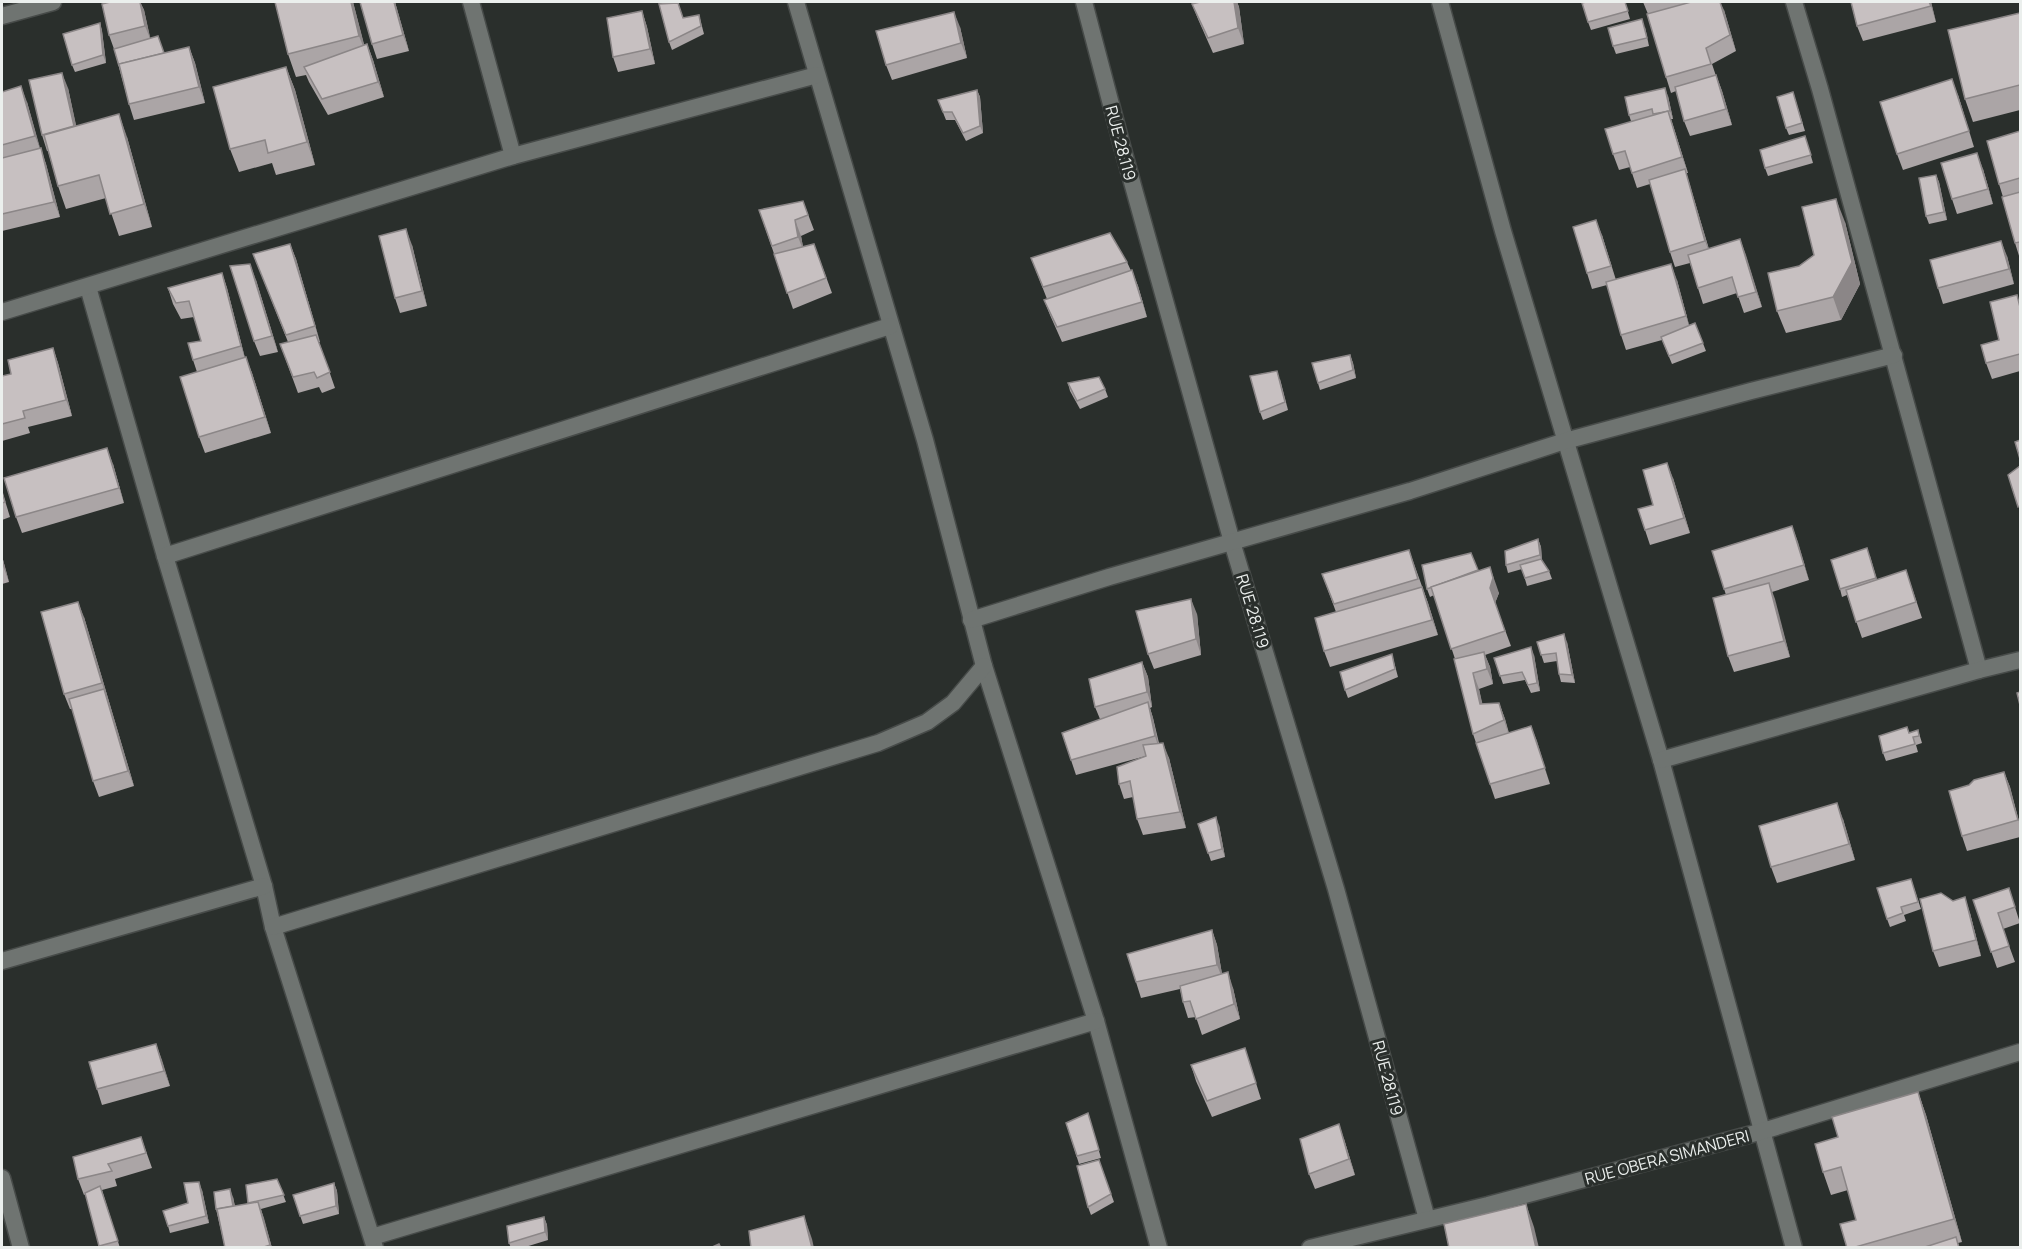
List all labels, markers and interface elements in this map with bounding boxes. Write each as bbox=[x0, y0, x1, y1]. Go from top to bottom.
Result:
street label: RUE 28.119 bbox=[1100, 103, 1142, 183]
street label: RUE 28.119 bbox=[1231, 571, 1275, 651]
street label: RUE 28.119 bbox=[1367, 1038, 1409, 1118]
street label: RUE OBERA SIMANDERI bbox=[1582, 1124, 1752, 1190]

